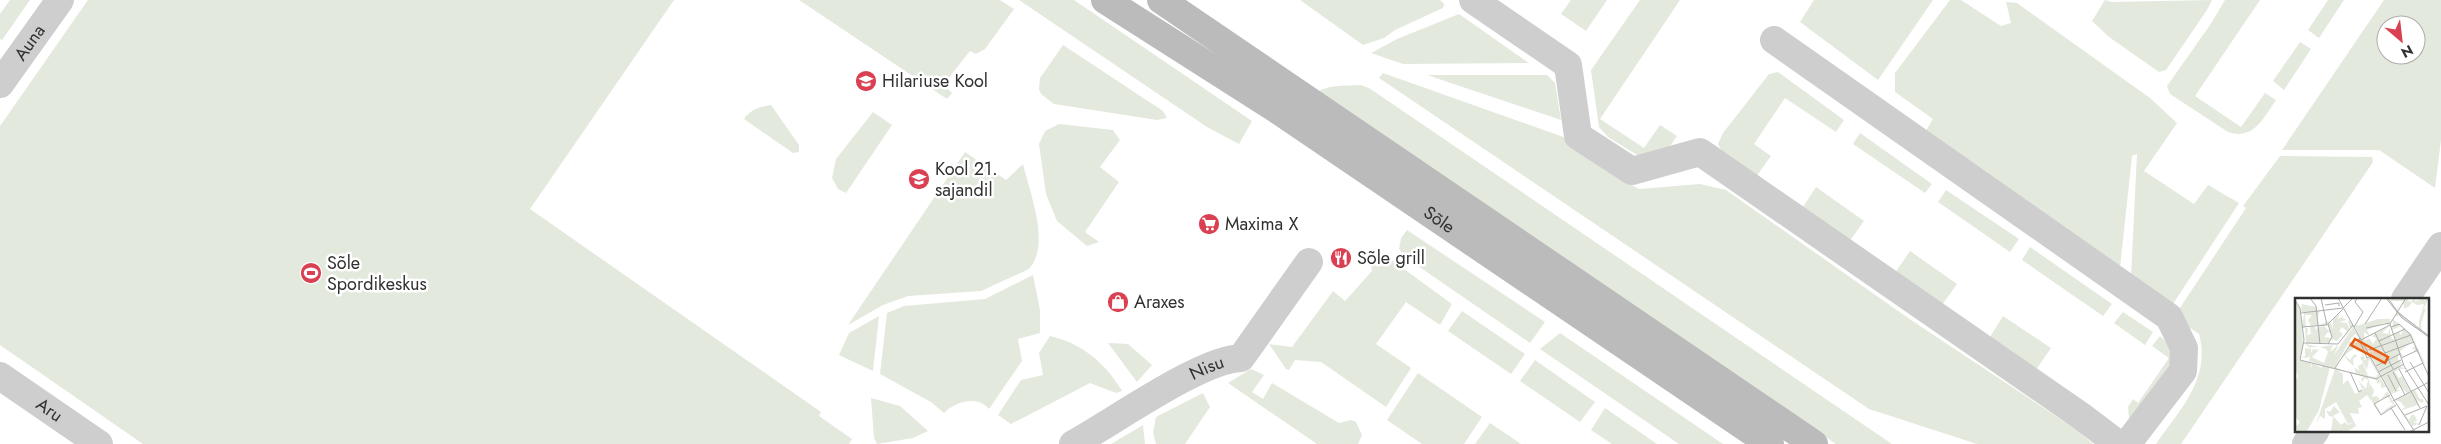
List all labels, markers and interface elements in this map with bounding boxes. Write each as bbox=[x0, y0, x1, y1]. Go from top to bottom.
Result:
north arrow bbox=[2376, 15, 2426, 65]
street label: Auna bbox=[8, 19, 52, 66]
text: N bbox=[2397, 40, 2417, 63]
place label: Hilariuse Kool bbox=[882, 68, 988, 94]
school or university icon: Hilariuse Kool bbox=[854, 69, 878, 93]
place label: Kool 21. sajandil bbox=[935, 156, 998, 203]
school or university icon: Kool 21. sajandil bbox=[907, 167, 931, 191]
street label: Sõle bbox=[1418, 200, 1460, 240]
place label: Maxima X bbox=[1225, 211, 1299, 237]
supermarket icon: Maxima X bbox=[1197, 212, 1221, 236]
place label: Sõle grill bbox=[1357, 245, 1425, 271]
restaurant icon: Sõle grill bbox=[1329, 246, 1353, 270]
place label: Sõle Spordikeskus bbox=[327, 250, 427, 297]
sports icon: Sõle Spordikeskus bbox=[299, 261, 323, 285]
place label: Araxes bbox=[1134, 289, 1185, 315]
shop icon: Araxes bbox=[1106, 290, 1130, 314]
inset map bbox=[2295, 298, 2428, 432]
street label: Nisu bbox=[1185, 349, 1227, 387]
street label: Aru bbox=[31, 391, 68, 428]

